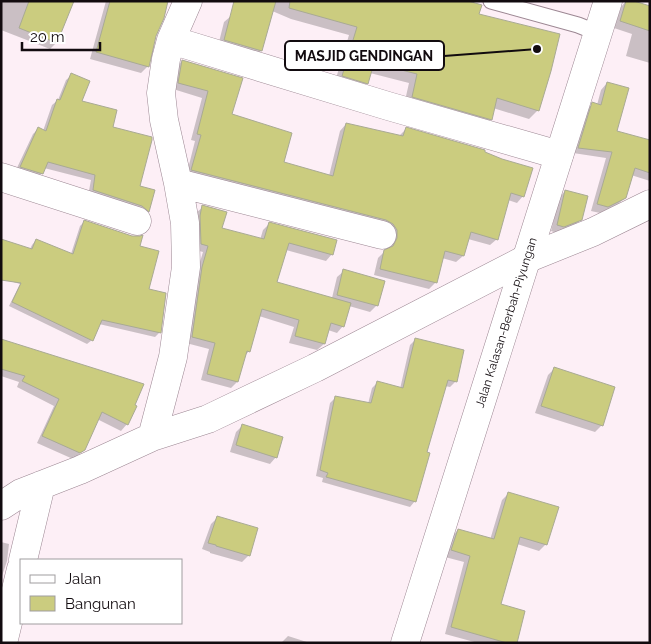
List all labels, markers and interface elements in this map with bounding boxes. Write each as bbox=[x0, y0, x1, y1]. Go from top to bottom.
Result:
scale bar bbox=[22, 20, 100, 52]
text: 20 m bbox=[30, 28, 65, 46]
callout: MASJID GENDINGAN bbox=[285, 41, 444, 70]
text: MASJID GENDINGAN bbox=[295, 48, 433, 64]
street label: Jalan Kalasan-Berbah-Piyungan bbox=[473, 236, 540, 409]
legend bbox=[20, 559, 182, 624]
text: Jalan bbox=[65, 570, 101, 588]
text: Bangunan bbox=[65, 595, 136, 613]

